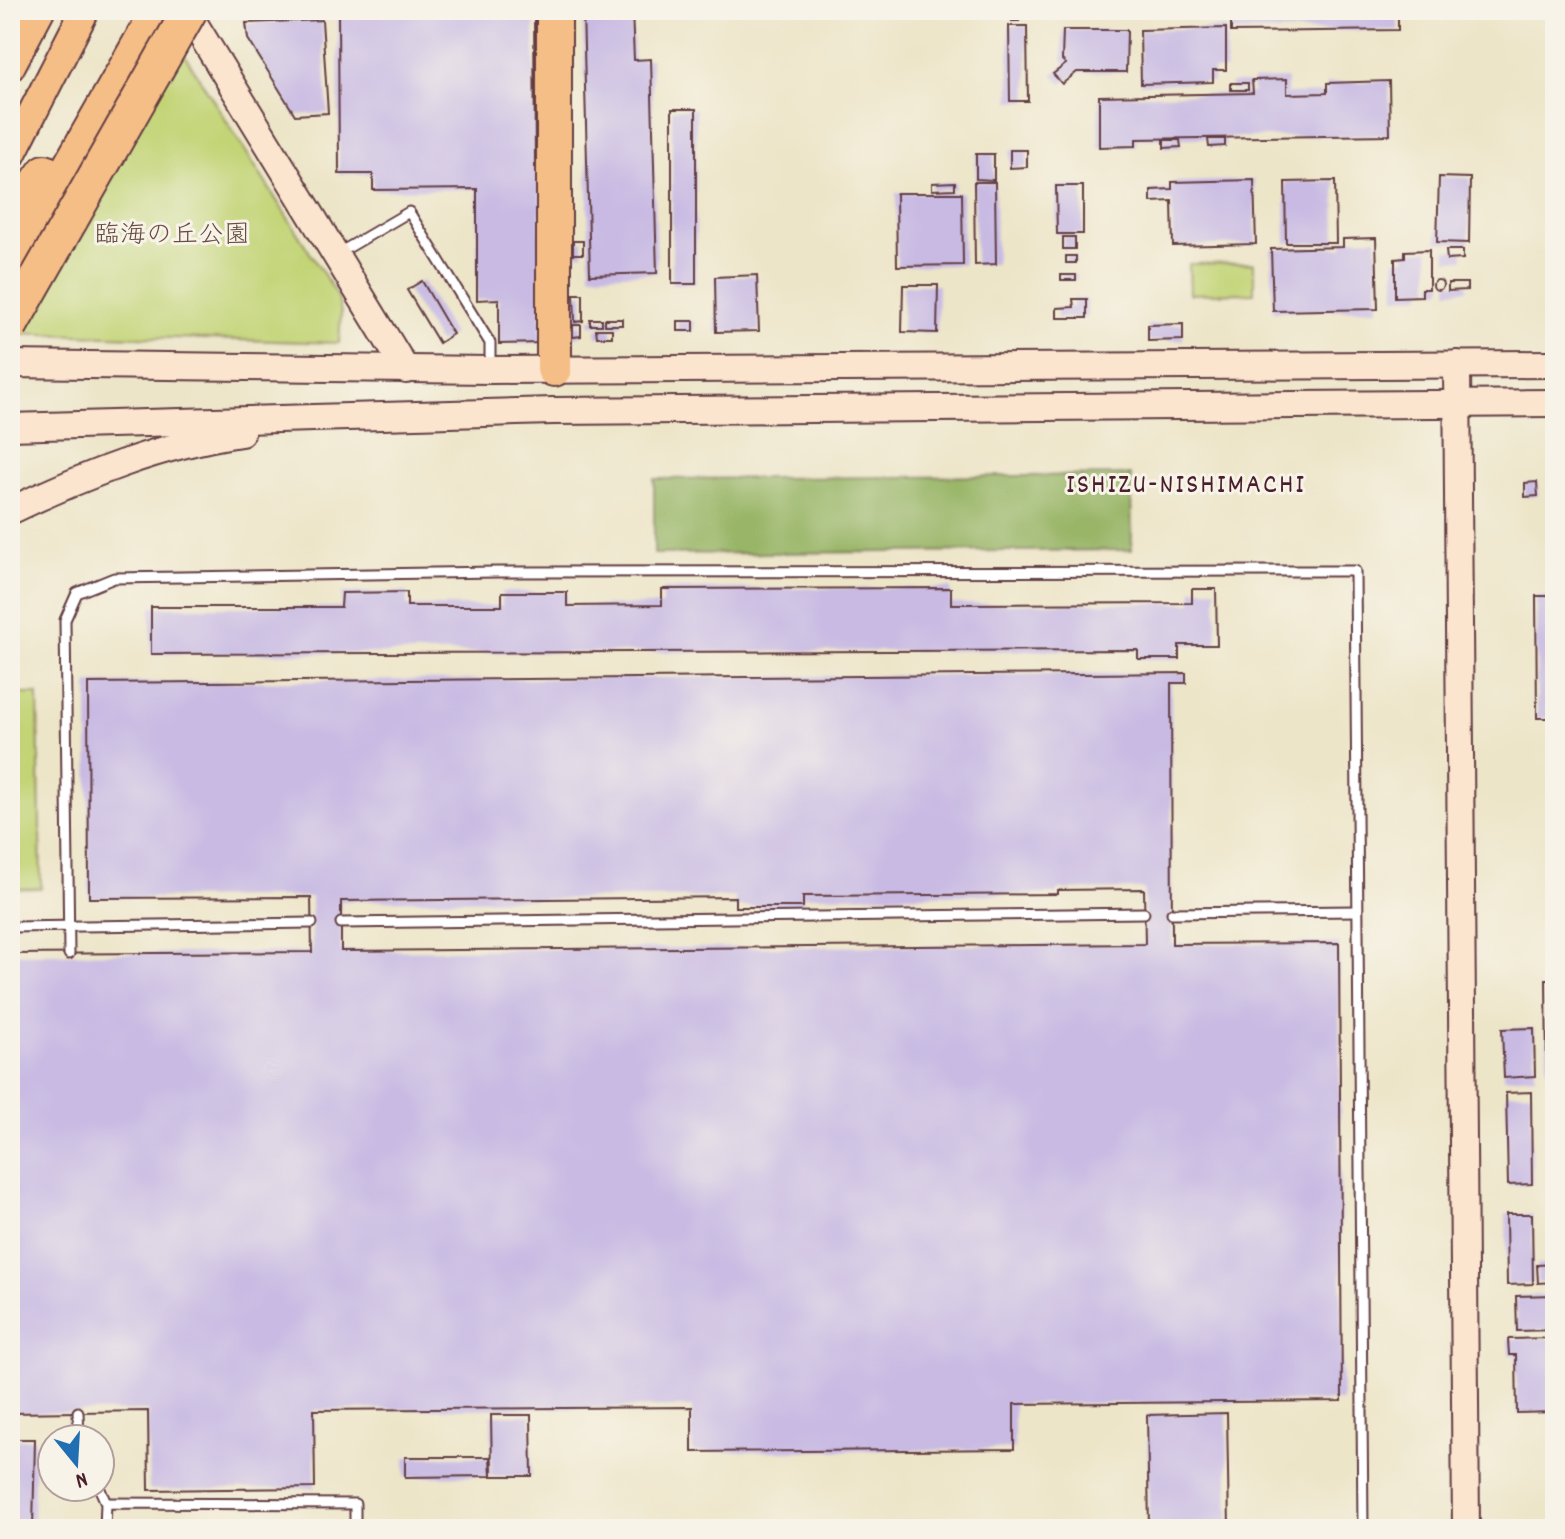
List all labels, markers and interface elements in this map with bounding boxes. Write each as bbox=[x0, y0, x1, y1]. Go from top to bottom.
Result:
park label: 臨海の丘公園 bbox=[94, 218, 250, 255]
district label: ISHIZU-NISHIMACHI bbox=[1066, 467, 1306, 507]
north arrow bbox=[36, 1423, 116, 1503]
text: N bbox=[71, 1462, 91, 1495]

